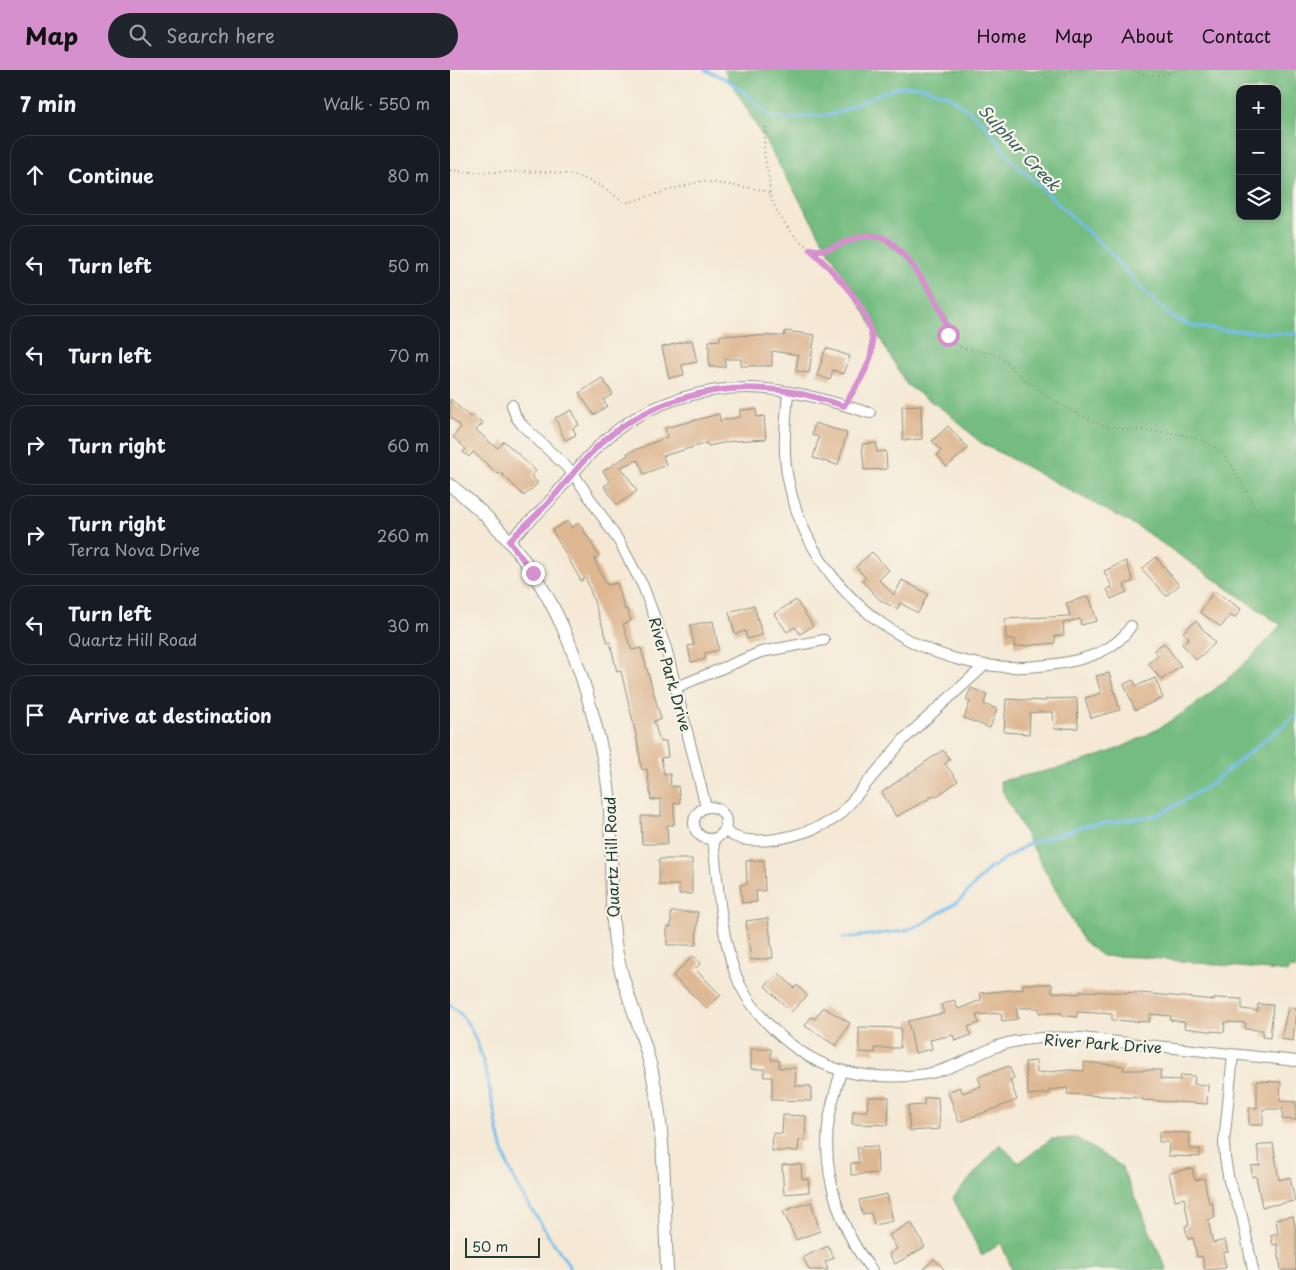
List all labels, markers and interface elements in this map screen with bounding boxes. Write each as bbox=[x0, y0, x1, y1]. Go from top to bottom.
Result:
search box bbox=[108, 13, 458, 58]
text: Map bbox=[25, 17, 78, 53]
icon: search bbox=[126, 21, 154, 49]
text: Search here bbox=[166, 21, 275, 49]
text: Home bbox=[976, 22, 1026, 49]
text: Map bbox=[1054, 22, 1093, 49]
text: About bbox=[1121, 22, 1173, 49]
text: Contact bbox=[1201, 22, 1271, 49]
map controls bbox=[1236, 85, 1281, 220]
button: + bbox=[1236, 85, 1281, 130]
text: 7 min bbox=[20, 87, 76, 119]
text: Walk · 550 m bbox=[323, 91, 430, 115]
water label: Sulphur Creek bbox=[974, 98, 1067, 197]
button: − bbox=[1236, 130, 1281, 175]
icon: ahead bbox=[21, 161, 49, 189]
text: Continue bbox=[68, 161, 154, 189]
text: 80 m bbox=[387, 163, 429, 187]
button: layers bbox=[1236, 175, 1281, 220]
icon: left bbox=[21, 251, 49, 279]
text: Turn left bbox=[68, 251, 152, 279]
text: 50 m bbox=[388, 253, 429, 277]
route start bbox=[937, 324, 960, 347]
icon: left bbox=[21, 341, 49, 369]
text: Turn left bbox=[68, 341, 152, 369]
text: 70 m bbox=[389, 343, 429, 367]
icon: right bbox=[21, 431, 49, 459]
text: Turn right bbox=[68, 431, 166, 459]
text: 60 m bbox=[387, 433, 429, 457]
text: Turn right bbox=[68, 509, 166, 537]
icon: right bbox=[21, 521, 49, 549]
text: 260 m bbox=[377, 523, 429, 547]
text: Terra Nova Drive bbox=[68, 537, 200, 561]
route end bbox=[522, 562, 545, 585]
text: Turn left bbox=[68, 599, 152, 627]
icon: left bbox=[21, 611, 49, 639]
text: 30 m bbox=[387, 613, 429, 637]
street label: River Park Drive bbox=[644, 614, 698, 734]
text: Quartz Hill Road bbox=[68, 627, 197, 651]
icon: arrive bbox=[21, 701, 49, 729]
text: Arrive at destination bbox=[68, 701, 272, 729]
street label: Quartz Hill Road bbox=[597, 796, 625, 918]
street label: River Park Drive bbox=[1043, 1027, 1163, 1059]
scale bar bbox=[465, 1235, 540, 1258]
text: 50 m bbox=[472, 1236, 508, 1257]

